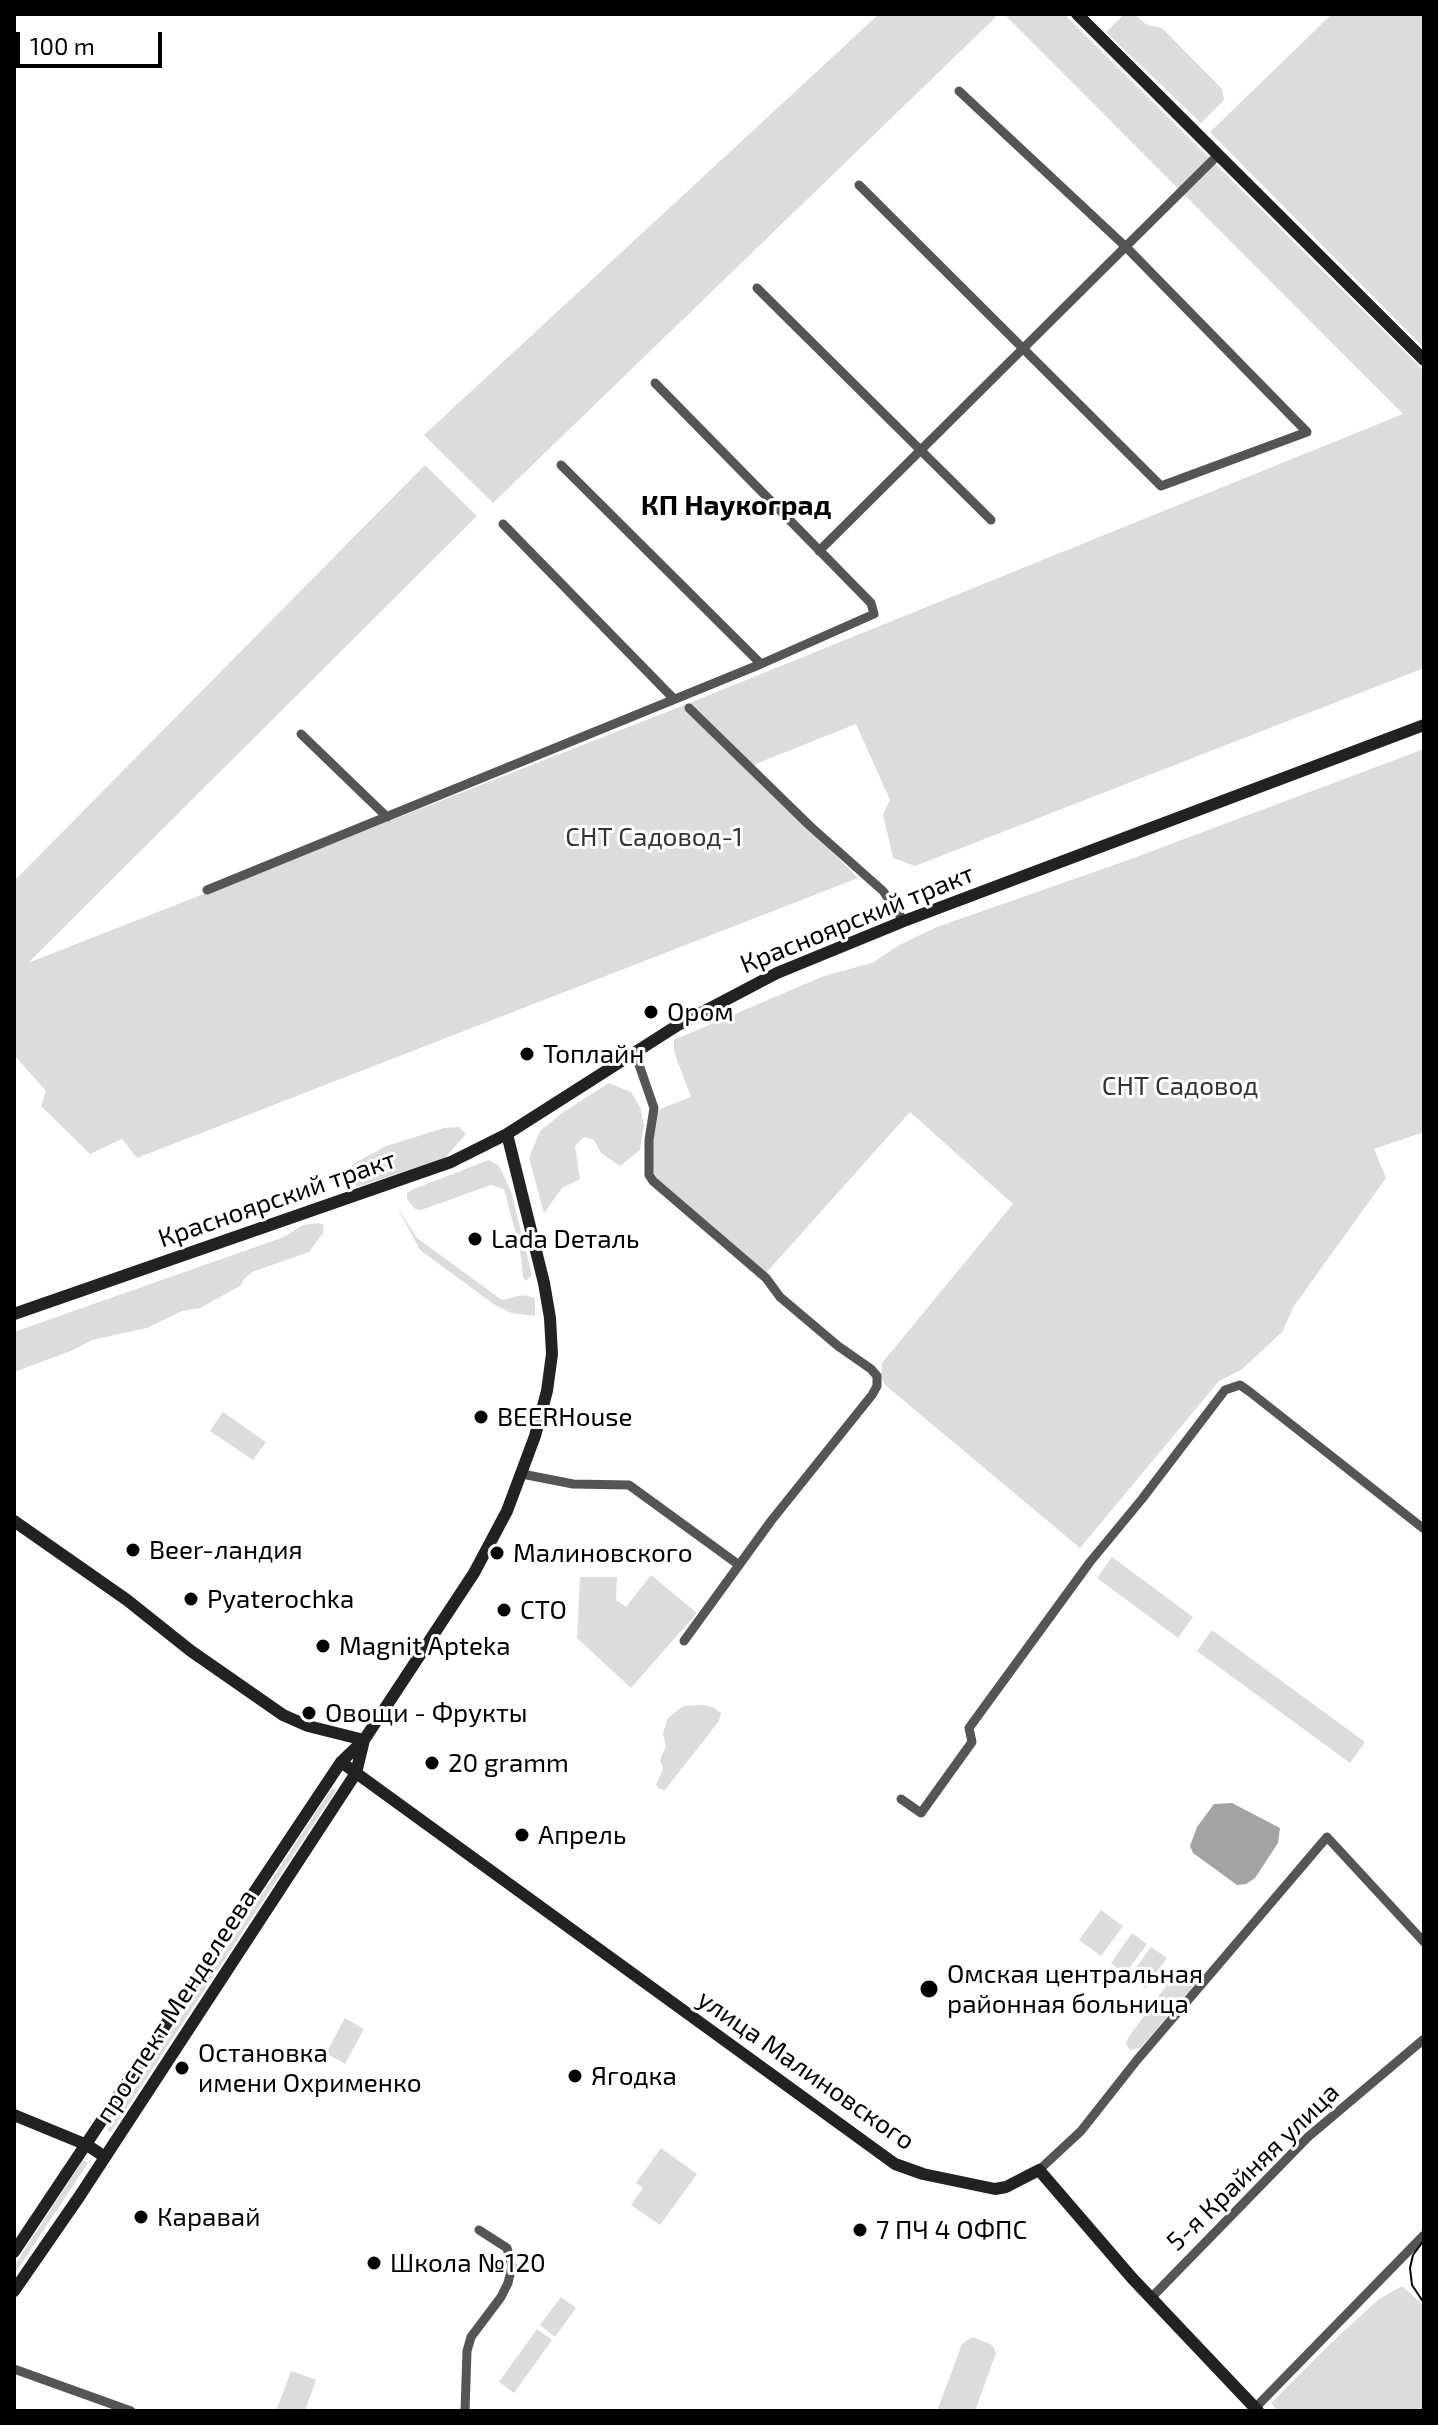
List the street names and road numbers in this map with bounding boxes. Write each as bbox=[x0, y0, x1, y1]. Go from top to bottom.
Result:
street label: Красноярский тракт bbox=[736, 858, 978, 980]
street label: Красноярский тракт bbox=[154, 1144, 400, 1254]
street label: проспект Менделеева bbox=[89, 1884, 263, 2128]
street label: улица Малиновского bbox=[691, 1983, 921, 2157]
street label: 5-я Крайняя улица bbox=[1160, 2077, 1346, 2257]

